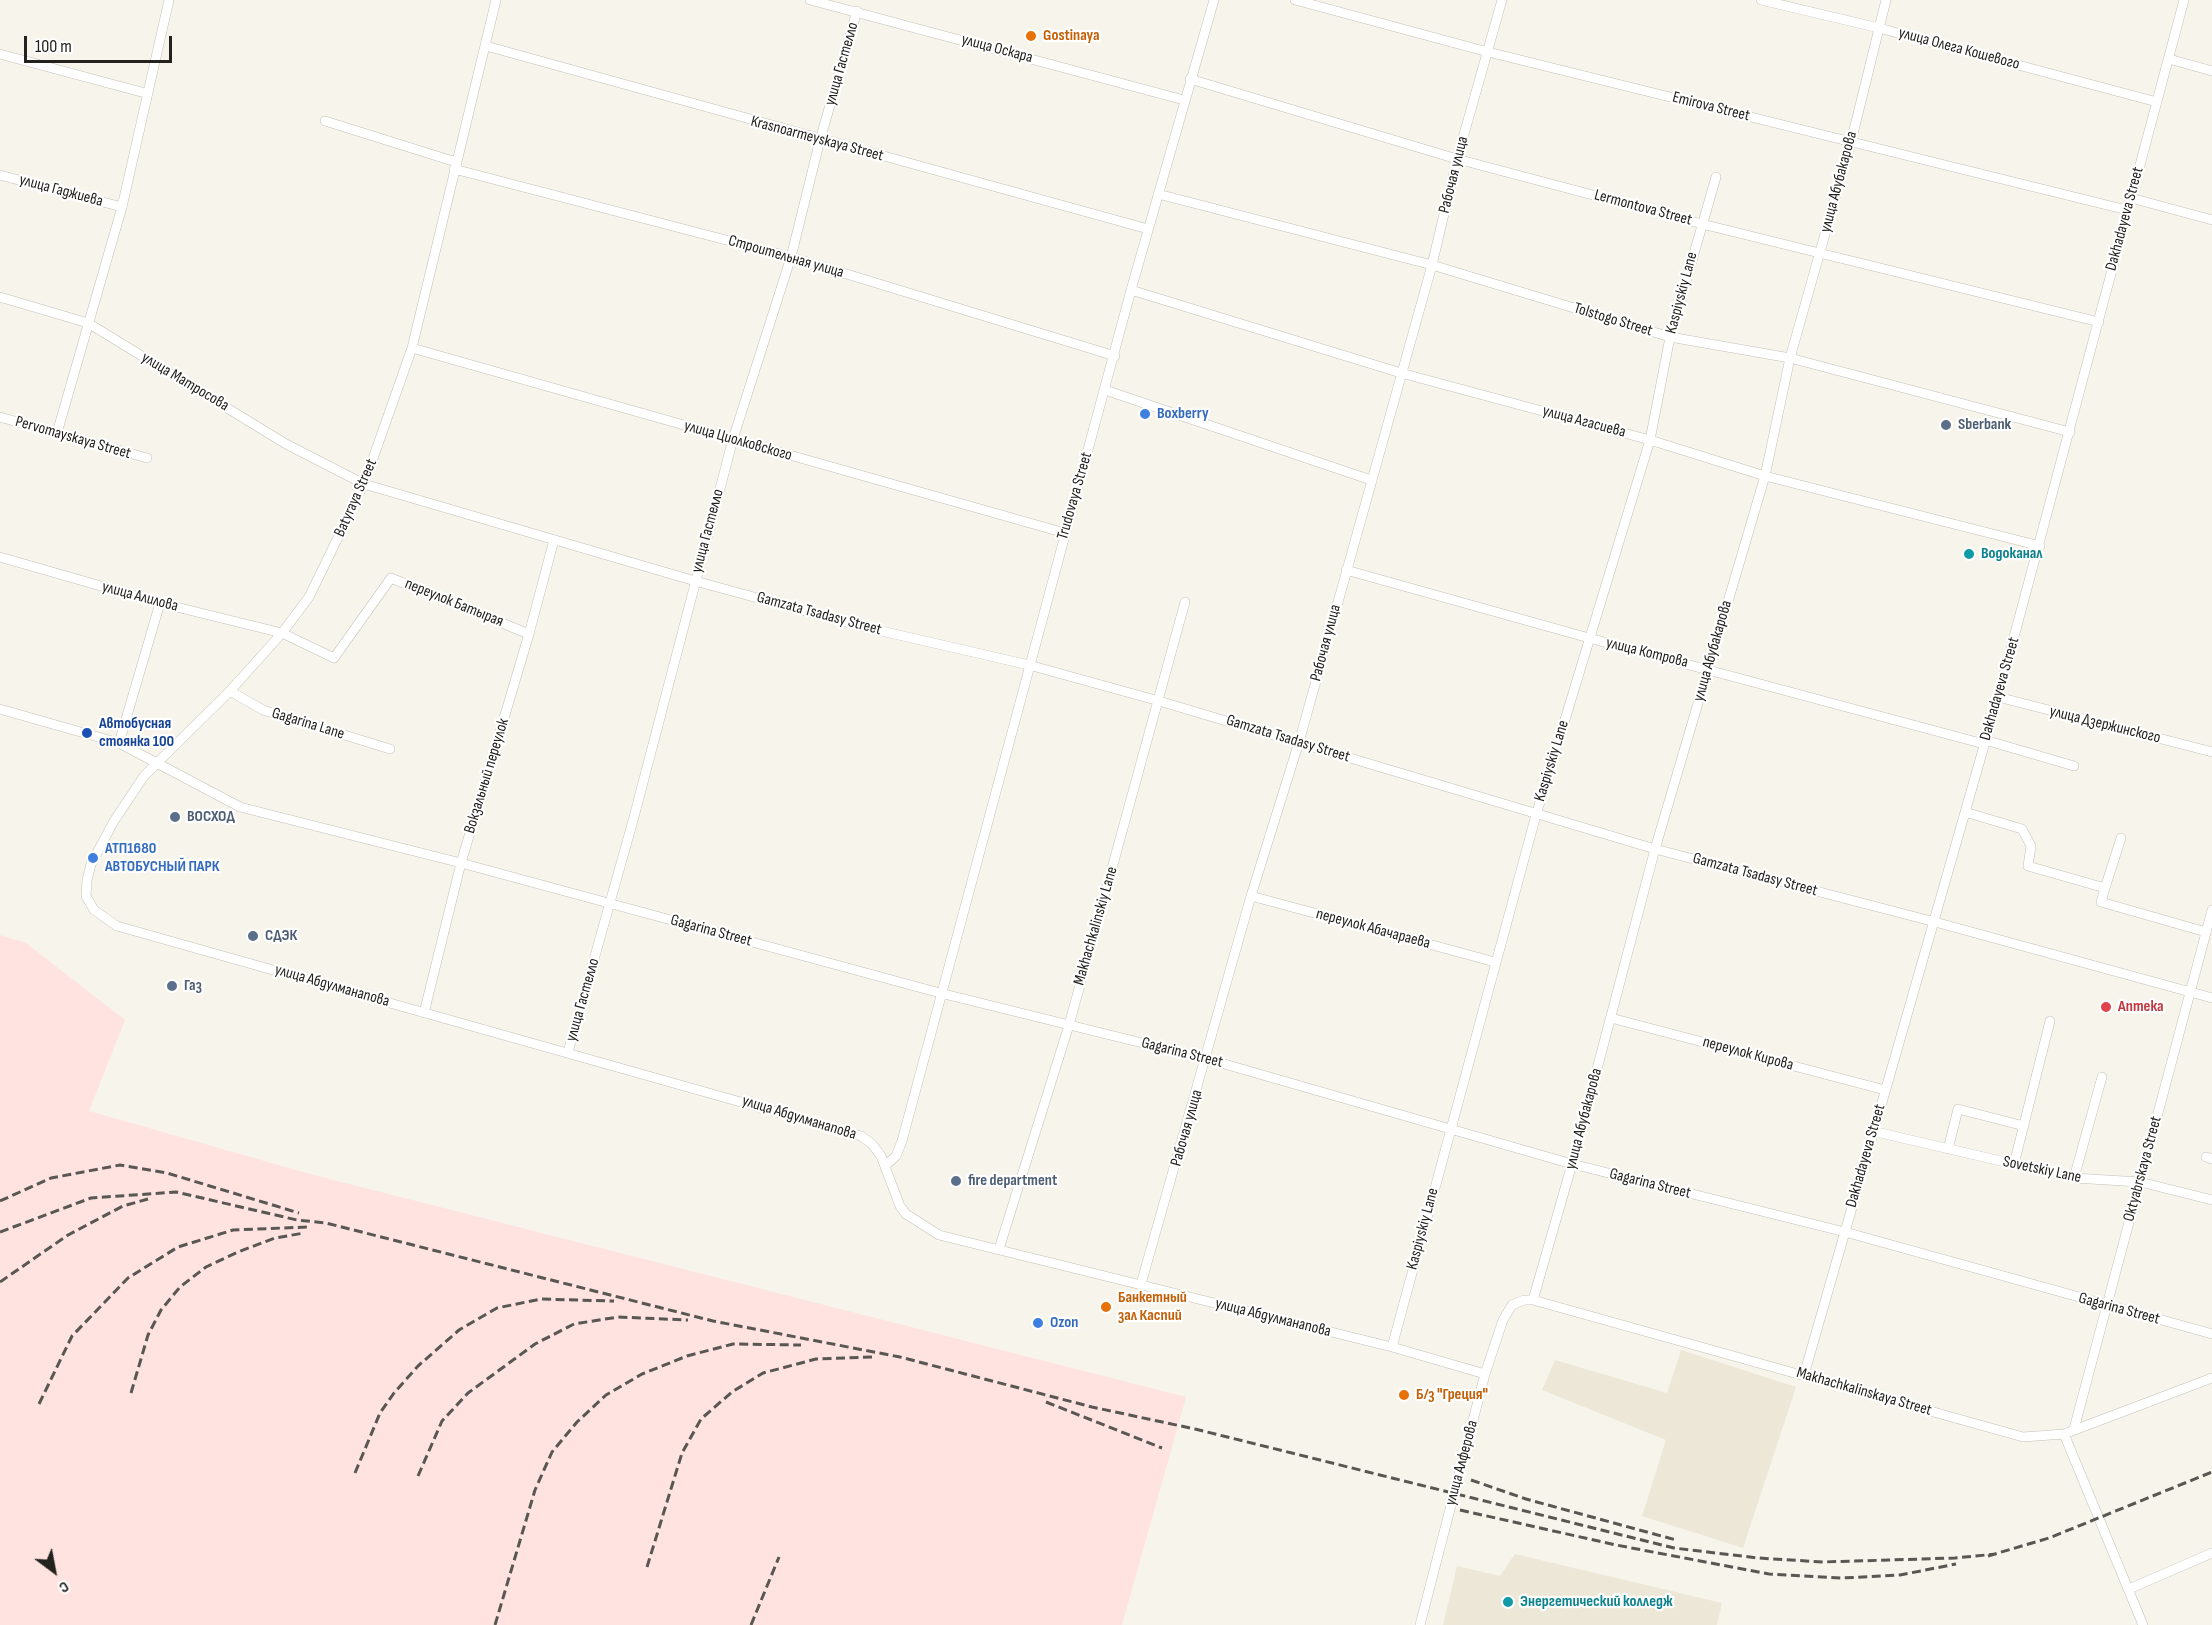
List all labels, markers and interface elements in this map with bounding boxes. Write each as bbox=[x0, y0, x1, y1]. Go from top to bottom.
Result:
street label: улица Гастелло bbox=[821, 20, 863, 108]
scale bar bbox=[27, 24, 176, 62]
street label: улица Олега Кошевого bbox=[1896, 24, 2022, 74]
place label: Gostinaya bbox=[1043, 26, 1100, 46]
marker: Gostinaya bbox=[1024, 29, 1038, 43]
street label: улица Оскара bbox=[959, 30, 1035, 68]
text: 100 m bbox=[35, 36, 72, 57]
street label: Emirova Street bbox=[1670, 88, 1752, 126]
street label: Krasnoarmeyskaya Street bbox=[749, 112, 885, 166]
street label: улица Абубакарова bbox=[1816, 129, 1862, 235]
street label: Рабочая улица bbox=[1435, 135, 1473, 215]
street label: Dakhadayeva Street bbox=[2102, 165, 2148, 273]
street label: улица Гаджиева bbox=[17, 171, 105, 211]
street label: Lermontova Street bbox=[1592, 186, 1694, 230]
street label: Строительная улица bbox=[726, 231, 846, 283]
street label: Kaspiyskiy Lane bbox=[1662, 250, 1702, 336]
street label: Tolstogo Street bbox=[1571, 299, 1655, 341]
street label: улица Матросова bbox=[138, 348, 232, 416]
street label: улица Агасиева bbox=[1540, 402, 1628, 442]
place label: Boxberry bbox=[1157, 404, 1209, 424]
marker: Boxberry bbox=[1138, 407, 1152, 421]
street label: Pervomayskaya Street bbox=[13, 412, 133, 464]
place label: Sberbank bbox=[1958, 415, 2011, 435]
street label: улица Циолковского bbox=[682, 416, 794, 466]
marker: Sberbank bbox=[1939, 418, 1953, 432]
street label: Trudovaya Street bbox=[1053, 450, 1097, 542]
street label: Batyraya Street bbox=[330, 456, 382, 540]
street label: улица Гастелло bbox=[688, 487, 728, 575]
place label: Водоканал bbox=[1981, 544, 2043, 564]
marker: Водоканал bbox=[1962, 547, 1976, 561]
street label: переулок Батырая bbox=[402, 574, 506, 632]
street label: улица Алилова bbox=[100, 578, 180, 616]
street label: Gamzata Tsadasy Street bbox=[755, 588, 883, 640]
street label: улица Абубакарова bbox=[1689, 598, 1737, 704]
street label: Рабочая улица bbox=[1307, 603, 1345, 683]
street label: улица Котрова bbox=[1604, 634, 1690, 672]
street label: Dakhadayeva Street bbox=[1976, 635, 2024, 743]
street label: улица Дзержинского bbox=[2048, 702, 2162, 748]
street label: Gagarina Lane bbox=[269, 704, 347, 744]
street label: Gamzata Tsadasy Street bbox=[1224, 711, 1352, 767]
place label: Автобусная стоянка 100 bbox=[99, 714, 174, 752]
street label: Вокзальный переулок bbox=[460, 716, 514, 836]
street label: Kaspiyskiy Lane bbox=[1531, 718, 1573, 804]
marker: Автобусная стоянка 100 bbox=[80, 726, 94, 740]
place label: ВОСХОД bbox=[187, 807, 235, 827]
marker: ВОСХОД bbox=[168, 810, 182, 824]
place label: АТП1680 АВТОБУСНЫЙ ПАРК bbox=[105, 839, 219, 877]
street label: Gamzata Tsadasy Street bbox=[1691, 849, 1819, 901]
marker: АТП1680 АВТОБУСНЫЙ ПАРК bbox=[86, 851, 100, 865]
street label: Makhachkalinskiy Lane bbox=[1070, 865, 1122, 987]
street label: переулок Абачараева bbox=[1314, 905, 1432, 953]
street label: Gagarina Street bbox=[668, 911, 754, 951]
place label: СДЭК bbox=[265, 926, 297, 946]
marker: СДЭК bbox=[246, 929, 260, 943]
street label: улица Гастелло bbox=[562, 956, 604, 1044]
street label: улица Абдулманапова bbox=[272, 960, 392, 1012]
place label: Газ bbox=[184, 976, 202, 996]
marker: Газ bbox=[165, 979, 179, 993]
place label: Аптека bbox=[2118, 997, 2164, 1017]
marker: Аптека bbox=[2099, 1000, 2113, 1014]
street label: переулок Кирова bbox=[1700, 1033, 1796, 1075]
street label: Gagarina Street bbox=[1139, 1034, 1225, 1072]
street label: улица Абубакарова bbox=[1561, 1066, 1607, 1172]
street label: Рабочая улица bbox=[1167, 1088, 1207, 1168]
street label: улица Абдулманапова bbox=[739, 1091, 859, 1145]
street label: Dakhadayeva Street bbox=[1842, 1102, 1890, 1210]
street label: Oktyabrskaya Street bbox=[2120, 1114, 2166, 1224]
street label: Sovetskiy Lane bbox=[2001, 1152, 2083, 1188]
street label: Gagarina Street bbox=[1607, 1165, 1693, 1203]
place label: fire department bbox=[968, 1171, 1057, 1191]
marker: fire department bbox=[949, 1174, 963, 1188]
street label: Kaspiyskiy Lane bbox=[1403, 1186, 1443, 1272]
place label: Банкетный зал Каспий bbox=[1118, 1288, 1187, 1326]
street label: Gagarina Street bbox=[2076, 1289, 2162, 1329]
street label: улица Абдулманапова bbox=[1213, 1294, 1333, 1342]
marker: Банкетный зал Каспий bbox=[1099, 1300, 1113, 1314]
place label: Ozon bbox=[1050, 1313, 1078, 1333]
marker: Ozon bbox=[1031, 1316, 1045, 1330]
street label: Makhachkalinskaya Street bbox=[1794, 1364, 1934, 1420]
place label: Б/з "Греция" bbox=[1416, 1385, 1488, 1405]
marker: Б/з "Греция" bbox=[1397, 1388, 1411, 1402]
street label: улица Алферова bbox=[1441, 1418, 1483, 1508]
north arrow bbox=[24, 1541, 84, 1601]
text: С bbox=[55, 1576, 72, 1597]
place label: Энергетический колледж bbox=[1520, 1592, 1673, 1612]
marker: Энергетический колледж bbox=[1501, 1595, 1515, 1609]

